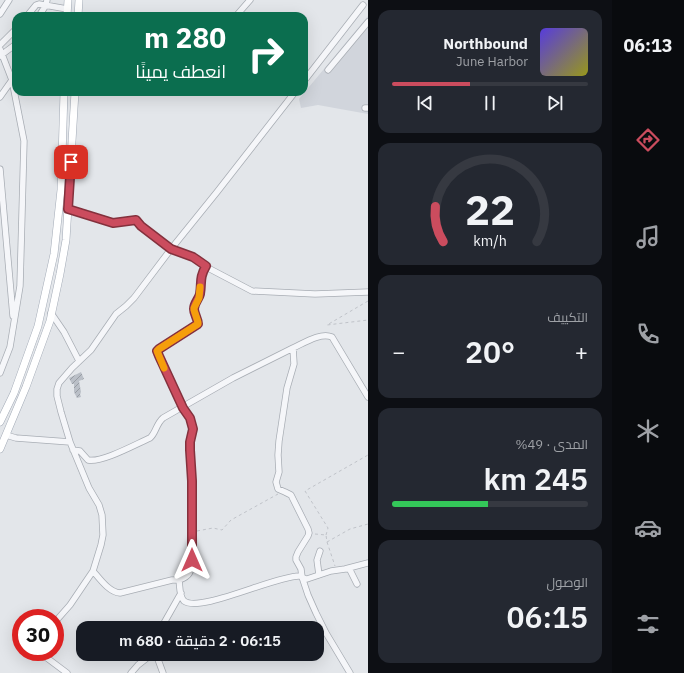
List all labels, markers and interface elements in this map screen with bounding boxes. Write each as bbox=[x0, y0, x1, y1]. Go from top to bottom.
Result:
text: 280 m bbox=[144, 19, 226, 56]
icon: right bbox=[240, 28, 292, 80]
text: Northbound bbox=[443, 34, 528, 53]
text: 06:13 bbox=[623, 34, 673, 57]
text: June Harbor bbox=[456, 53, 528, 70]
text: انعطف يمينًا bbox=[135, 60, 226, 83]
icon: previous bbox=[414, 92, 436, 114]
icon: pause bbox=[479, 92, 501, 114]
icon: next bbox=[544, 92, 566, 114]
icon: directions bbox=[634, 126, 662, 154]
pin bbox=[54, 145, 88, 179]
icon: arrive bbox=[60, 151, 82, 173]
text: 22 bbox=[465, 182, 515, 236]
icon: music bbox=[634, 223, 662, 251]
text: km/h bbox=[473, 230, 507, 249]
text: التكييف bbox=[547, 309, 588, 326]
icon: phone bbox=[634, 320, 662, 348]
text: 20° bbox=[465, 332, 515, 371]
text: − bbox=[392, 337, 405, 366]
text: + bbox=[575, 337, 588, 366]
icon: climate bbox=[634, 417, 662, 445]
text: المدى · 49% bbox=[516, 436, 588, 453]
text: 245 km bbox=[483, 459, 588, 498]
icon: car bbox=[634, 514, 662, 542]
position arrow bbox=[171, 539, 213, 581]
text: الوصول bbox=[547, 574, 588, 591]
text: 06:15 bbox=[506, 597, 588, 636]
speed limit sign: 30 bbox=[12, 609, 64, 661]
icon: filters bbox=[634, 610, 662, 638]
text: 06:15 · 2 دقيقة · 680 m bbox=[119, 631, 281, 650]

